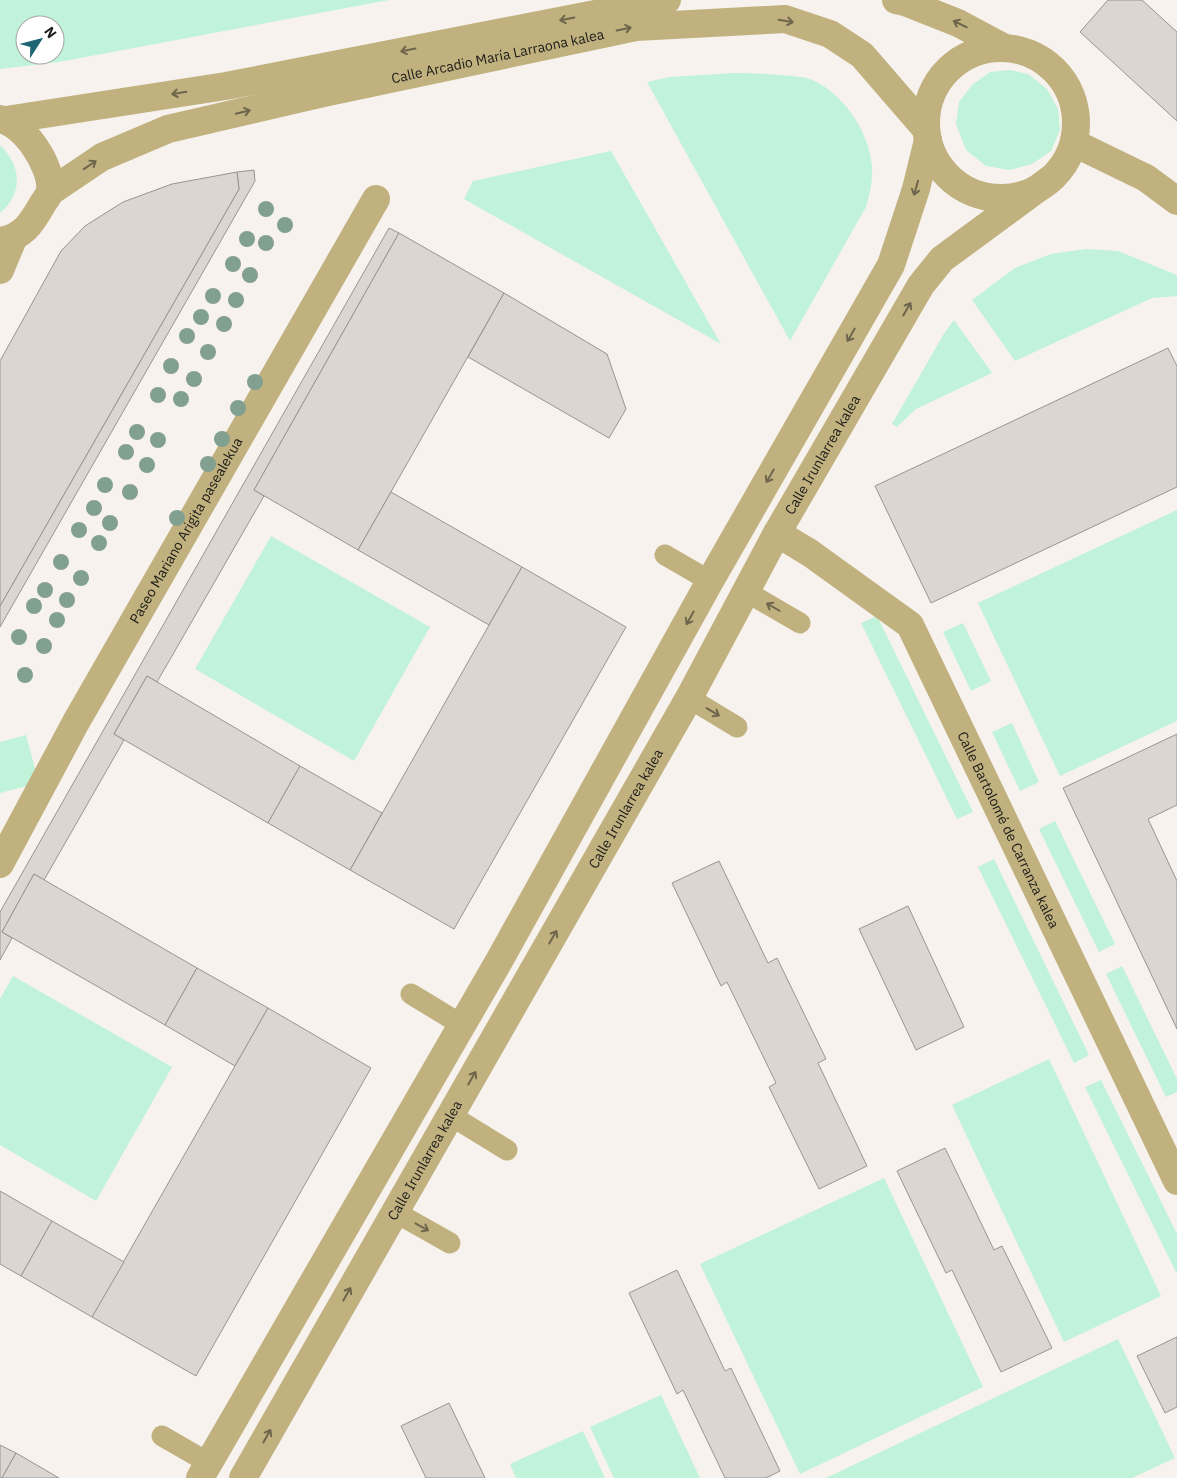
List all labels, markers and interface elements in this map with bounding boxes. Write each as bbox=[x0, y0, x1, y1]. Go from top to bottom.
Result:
one-way arrow bbox=[560, 14, 576, 24]
north arrow bbox=[15, 15, 65, 65]
one-way arrow bbox=[777, 16, 793, 26]
one-way arrow bbox=[952, 19, 967, 29]
text: N bbox=[40, 23, 61, 42]
one-way arrow bbox=[615, 24, 631, 34]
street label: Calle Arcadio María Larraona kalea bbox=[390, 25, 606, 87]
one-way arrow bbox=[400, 46, 416, 55]
one-way arrow bbox=[172, 88, 188, 98]
one-way arrow bbox=[234, 107, 250, 116]
one-way arrow bbox=[83, 160, 97, 170]
one-way arrow bbox=[911, 179, 921, 195]
one-way arrow bbox=[902, 302, 912, 316]
one-way arrow bbox=[845, 328, 855, 342]
street label: Calle Irunlarrea kalea bbox=[781, 391, 864, 518]
street label: Paseo Mariano Arigita pasealekua bbox=[125, 434, 247, 627]
one-way arrow bbox=[765, 469, 775, 484]
one-way arrow bbox=[765, 602, 780, 612]
one-way arrow bbox=[685, 610, 695, 625]
one-way arrow bbox=[706, 708, 720, 718]
street label: Calle Bartolomé de Carranza kalea bbox=[953, 728, 1063, 932]
street label: Calle Irunlarrea kalea bbox=[584, 745, 667, 872]
one-way arrow bbox=[548, 930, 558, 944]
one-way arrow bbox=[467, 1071, 477, 1085]
street label: Calle Irunlarrea kalea bbox=[383, 1097, 466, 1223]
one-way arrow bbox=[414, 1223, 429, 1233]
one-way arrow bbox=[343, 1288, 353, 1302]
one-way arrow bbox=[262, 1428, 272, 1443]

